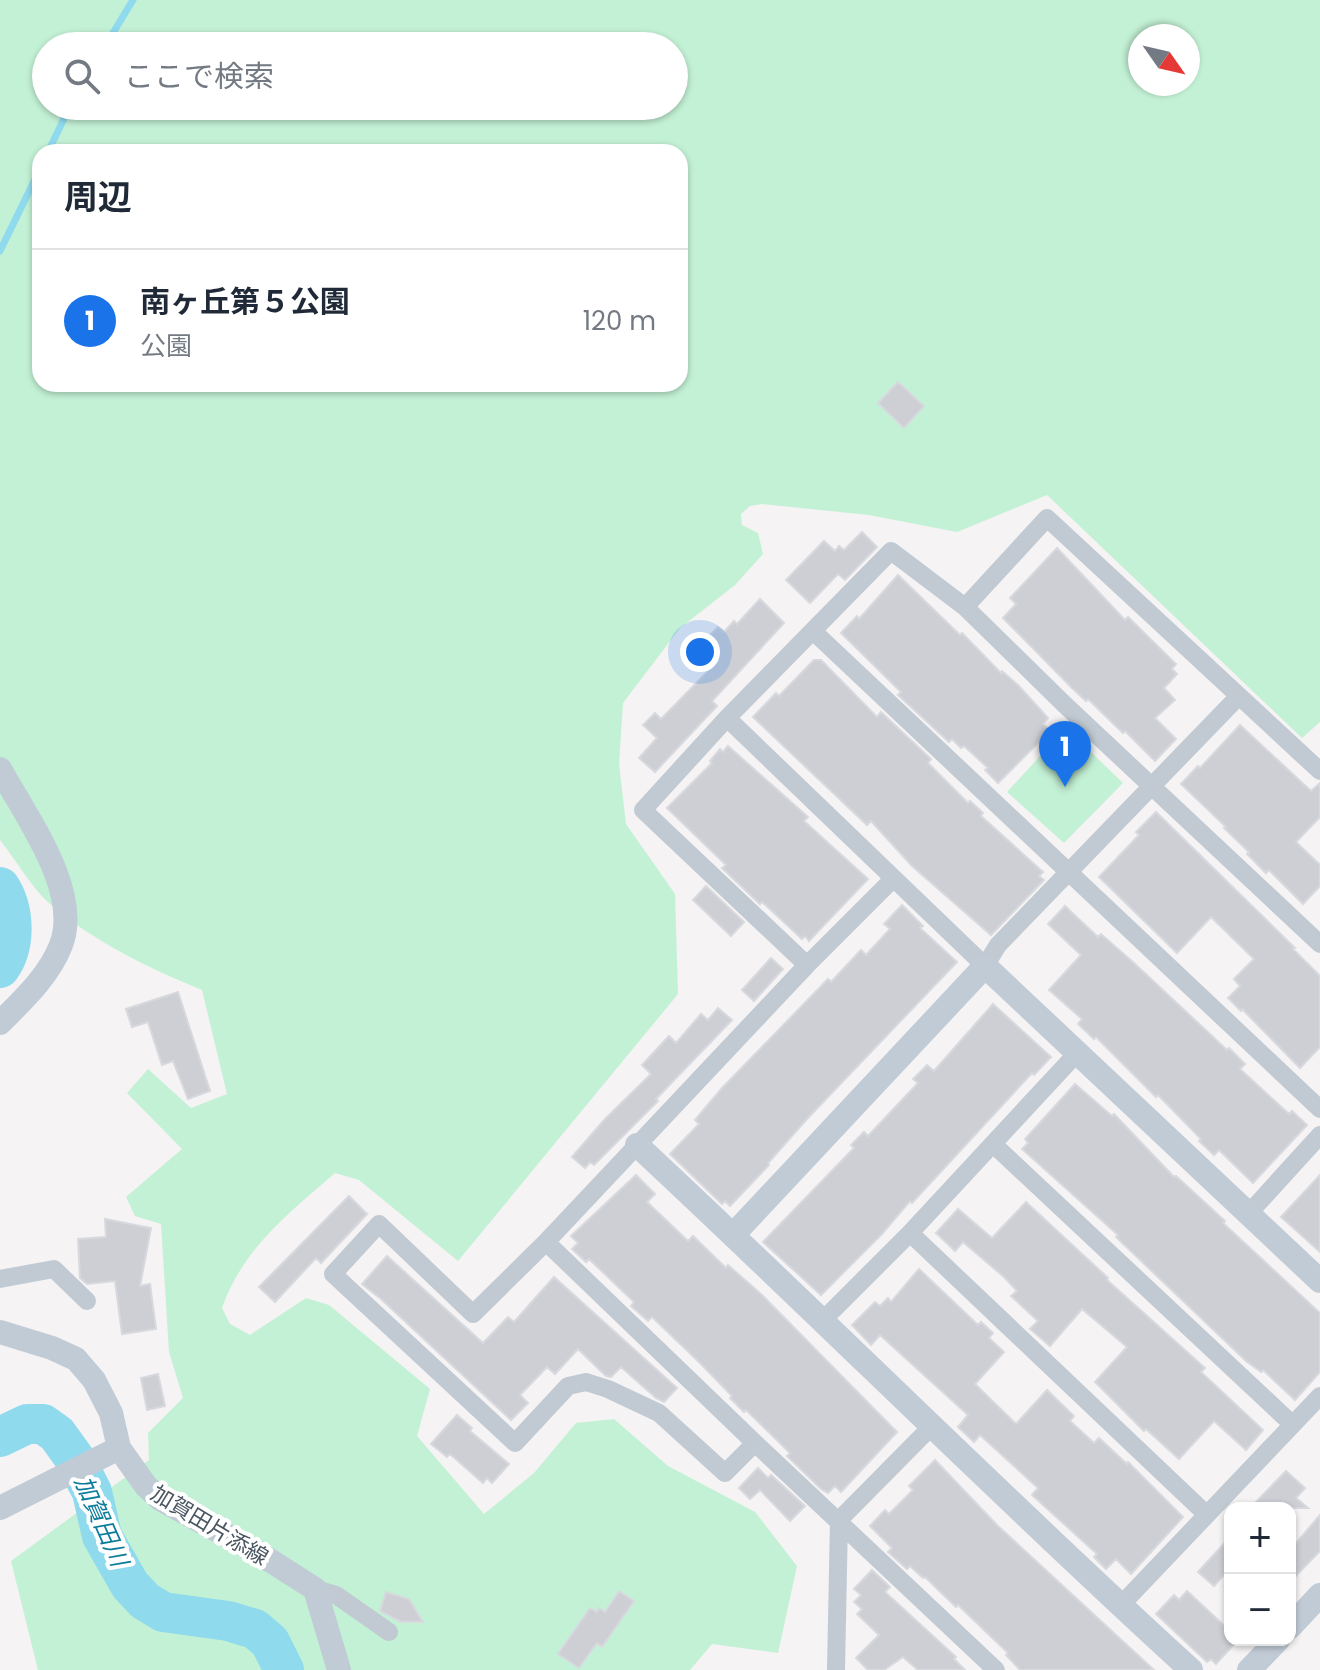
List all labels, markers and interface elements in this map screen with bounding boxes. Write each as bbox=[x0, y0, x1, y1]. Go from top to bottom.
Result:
north arrow bbox=[1128, 24, 1200, 96]
search box bbox=[32, 32, 688, 120]
icon: search bbox=[60, 54, 104, 98]
text: ここで検索 bbox=[124, 55, 274, 98]
text: 周辺 bbox=[64, 173, 132, 221]
text: 南ヶ丘第５公園 bbox=[140, 280, 350, 323]
text: 1 bbox=[85, 303, 95, 339]
text: 120 m bbox=[583, 303, 656, 339]
text: 公園 bbox=[140, 328, 192, 364]
your location bbox=[680, 632, 720, 672]
pin: 1 bbox=[1039, 721, 1091, 787]
water label: 加賀田川 bbox=[67, 1470, 137, 1574]
street label: 加賀田片添線 bbox=[145, 1478, 274, 1573]
map controls bbox=[1224, 1502, 1296, 1646]
button: + bbox=[1224, 1502, 1296, 1574]
button: − bbox=[1224, 1574, 1296, 1646]

